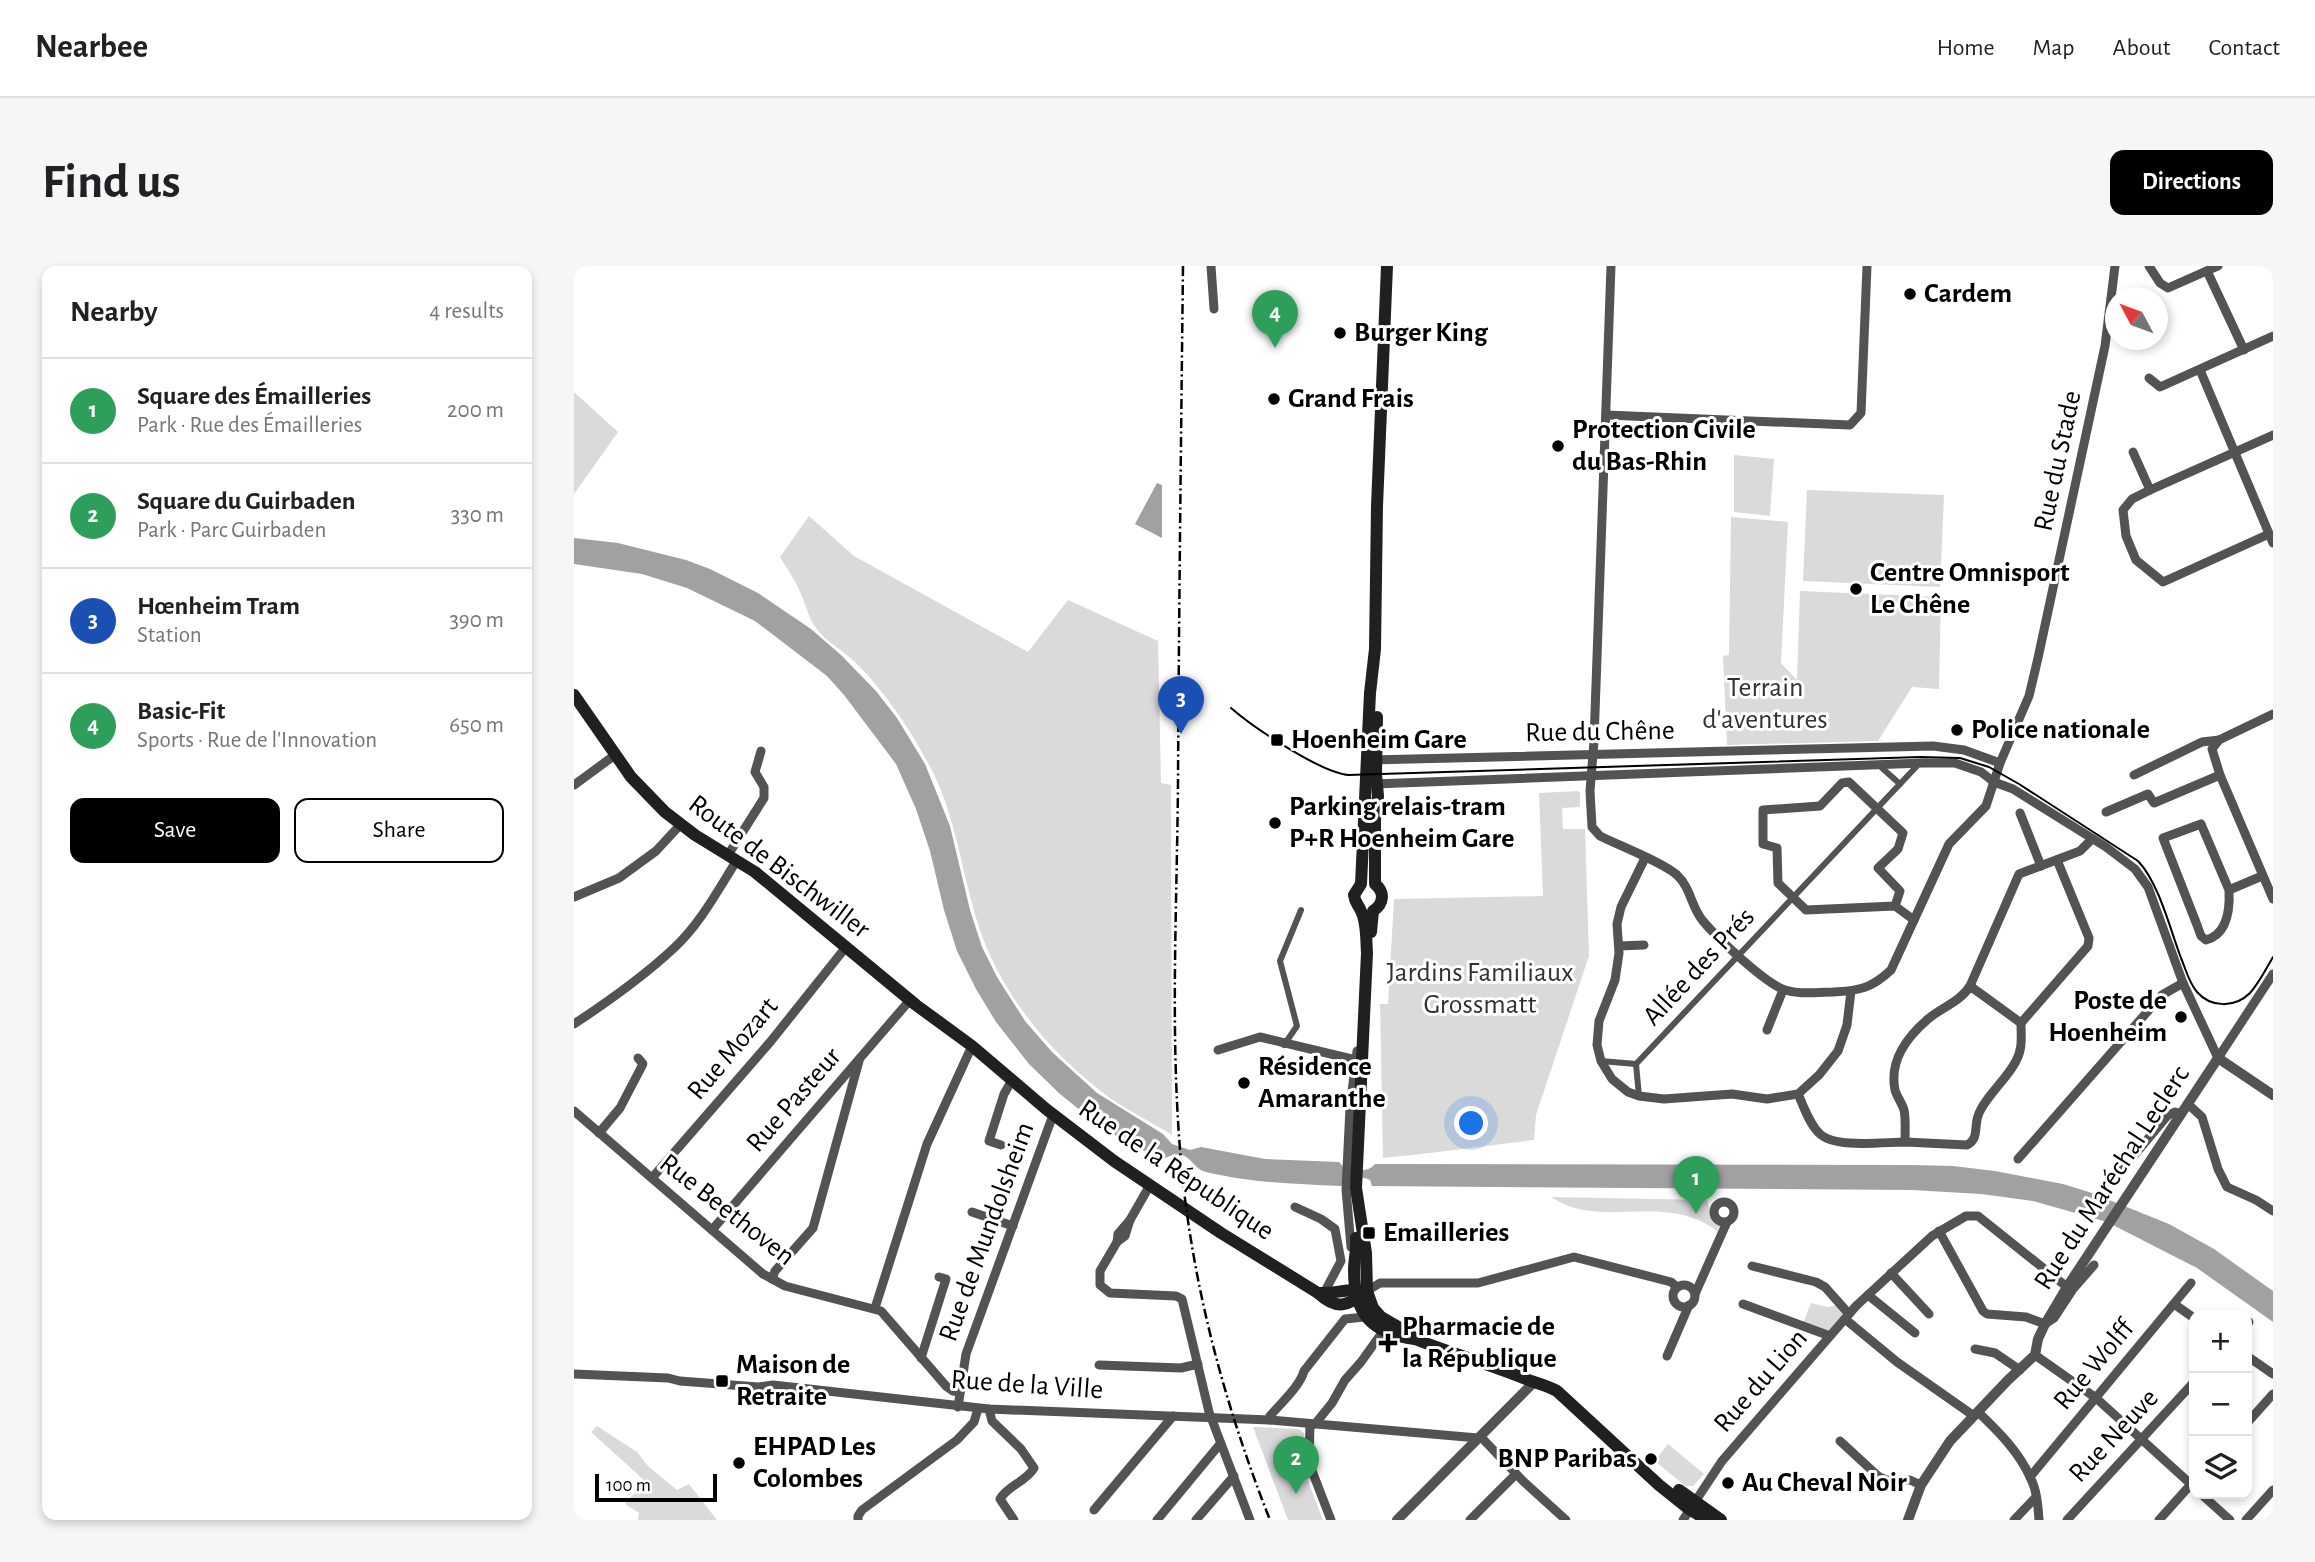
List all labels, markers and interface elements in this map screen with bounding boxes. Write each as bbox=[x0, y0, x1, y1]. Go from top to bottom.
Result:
text: Nearbee bbox=[35, 31, 148, 64]
text: Home bbox=[1937, 36, 1995, 60]
text: Map bbox=[2033, 36, 2075, 60]
text: About bbox=[2113, 36, 2170, 60]
text: Contact bbox=[2208, 36, 2280, 60]
button: Directions bbox=[2110, 150, 2273, 215]
text: Find us bbox=[42, 158, 181, 207]
place label: Cardem bbox=[1924, 280, 2012, 308]
marker: Cardem bbox=[1902, 286, 1918, 302]
north arrow bbox=[2105, 287, 2168, 350]
pin: 4 bbox=[1252, 290, 1298, 348]
text: Nearby bbox=[70, 297, 158, 327]
text: 4 results bbox=[429, 300, 504, 323]
place label: Burger King bbox=[1354, 319, 1489, 347]
marker: Burger King bbox=[1332, 325, 1348, 341]
text: Square des Émailleries bbox=[137, 383, 371, 409]
place label: Grand Frais bbox=[1288, 385, 1414, 413]
street label: Rue du Stade bbox=[2029, 388, 2087, 534]
marker: Grand Frais bbox=[1266, 391, 1282, 407]
text: 1 bbox=[89, 399, 97, 422]
text: 200 m bbox=[447, 399, 504, 422]
text: Park · Rue des Émailleries bbox=[137, 414, 362, 437]
place label: Protection Civile du Bas-Rhin bbox=[1572, 416, 1756, 476]
marker: Protection Civile du Bas-Rhin bbox=[1550, 438, 1566, 454]
text: Square du Guirbaden bbox=[137, 488, 355, 514]
text: 2 bbox=[88, 504, 98, 527]
text: 330 m bbox=[451, 504, 504, 527]
text: Park · Parc Guirbaden bbox=[137, 519, 326, 542]
place label: Centre Omnisport Le Chêne bbox=[1870, 559, 2070, 619]
marker: Centre Omnisport Le Chêne bbox=[1848, 581, 1864, 597]
text: Hœnheim Tram bbox=[137, 593, 300, 619]
text: 3 bbox=[88, 609, 98, 632]
text: 390 m bbox=[449, 609, 504, 632]
text: Station bbox=[137, 624, 202, 647]
park label: Terrain d'aventures bbox=[1702, 674, 1828, 734]
pin: 3 bbox=[1158, 676, 1204, 734]
text: Basic-Fit bbox=[137, 698, 225, 724]
text: 4 bbox=[87, 714, 99, 737]
text: 650 m bbox=[449, 714, 504, 737]
place label: Police nationale bbox=[1971, 716, 2150, 744]
street label: Rue du Chêne bbox=[1525, 717, 1675, 747]
marker: Police nationale bbox=[1949, 722, 1965, 738]
place label: Hoenheim Gare bbox=[1291, 726, 1467, 754]
text: Sports · Rue de l'Innovation bbox=[137, 729, 377, 752]
marker: Hoenheim Gare bbox=[1269, 732, 1285, 748]
street label: Route de Bischwiller bbox=[683, 790, 875, 944]
place label: Parking relais-tram P+R Hoenheim Gare bbox=[1289, 793, 1514, 853]
button: Save bbox=[70, 798, 280, 863]
button: Share bbox=[294, 798, 504, 863]
marker: Parking relais-tram P+R Hoenheim Gare bbox=[1267, 815, 1283, 831]
street label: Allée des Prés bbox=[1638, 903, 1760, 1031]
park label: Jardins Familiaux Grossmatt bbox=[1387, 959, 1573, 1019]
place label: Poste de Hoenheim bbox=[2048, 987, 2167, 1047]
street label: Rue Mozart bbox=[682, 993, 784, 1105]
marker: Poste de Hoenheim bbox=[2173, 1009, 2189, 1025]
street label: Rue Pasteur bbox=[741, 1042, 847, 1158]
place label: Résidence Amaranthe bbox=[1258, 1053, 1386, 1113]
street label: Rue du Maréchal Leclerc bbox=[2029, 1061, 2195, 1295]
marker: Résidence Amaranthe bbox=[1236, 1075, 1252, 1091]
street label: Rue de la République bbox=[1073, 1094, 1279, 1246]
your location bbox=[1454, 1106, 1488, 1140]
street label: Rue de Mundolsheim bbox=[934, 1119, 1040, 1345]
street label: Rue Beethoven bbox=[654, 1149, 800, 1271]
pin: 1 bbox=[1673, 1156, 1719, 1214]
place label: Emailleries bbox=[1383, 1219, 1509, 1247]
marker: Emailleries bbox=[1361, 1225, 1377, 1241]
map controls bbox=[2189, 1310, 2252, 1499]
button: + bbox=[2189, 1310, 2252, 1373]
place label: Pharmacie de la République bbox=[1402, 1313, 1557, 1373]
street label: Rue Wolff bbox=[2049, 1313, 2140, 1415]
street label: Rue du Lion bbox=[1709, 1324, 1813, 1438]
marker: Pharmacie de la République bbox=[1380, 1335, 1396, 1351]
place label: Maison de Retraite bbox=[736, 1351, 850, 1411]
street label: Rue de la Ville bbox=[950, 1366, 1104, 1404]
marker: Maison de Retraite bbox=[714, 1373, 730, 1389]
button: − bbox=[2189, 1373, 2252, 1436]
street label: Rue Neuve bbox=[2064, 1384, 2164, 1488]
place label: EHPAD Les Colombes bbox=[753, 1433, 876, 1493]
pin: 2 bbox=[1273, 1436, 1319, 1494]
button: layers bbox=[2189, 1436, 2252, 1499]
place label: BNP Paribas bbox=[1498, 1445, 1637, 1473]
marker: BNP Paribas bbox=[1643, 1451, 1659, 1467]
marker: EHPAD Les Colombes bbox=[731, 1455, 747, 1471]
place label: Au Cheval Noir bbox=[1742, 1469, 1907, 1497]
scale bar bbox=[595, 1471, 718, 1503]
marker: Au Cheval Noir bbox=[1720, 1475, 1736, 1491]
text: 100 m bbox=[606, 1476, 651, 1495]

